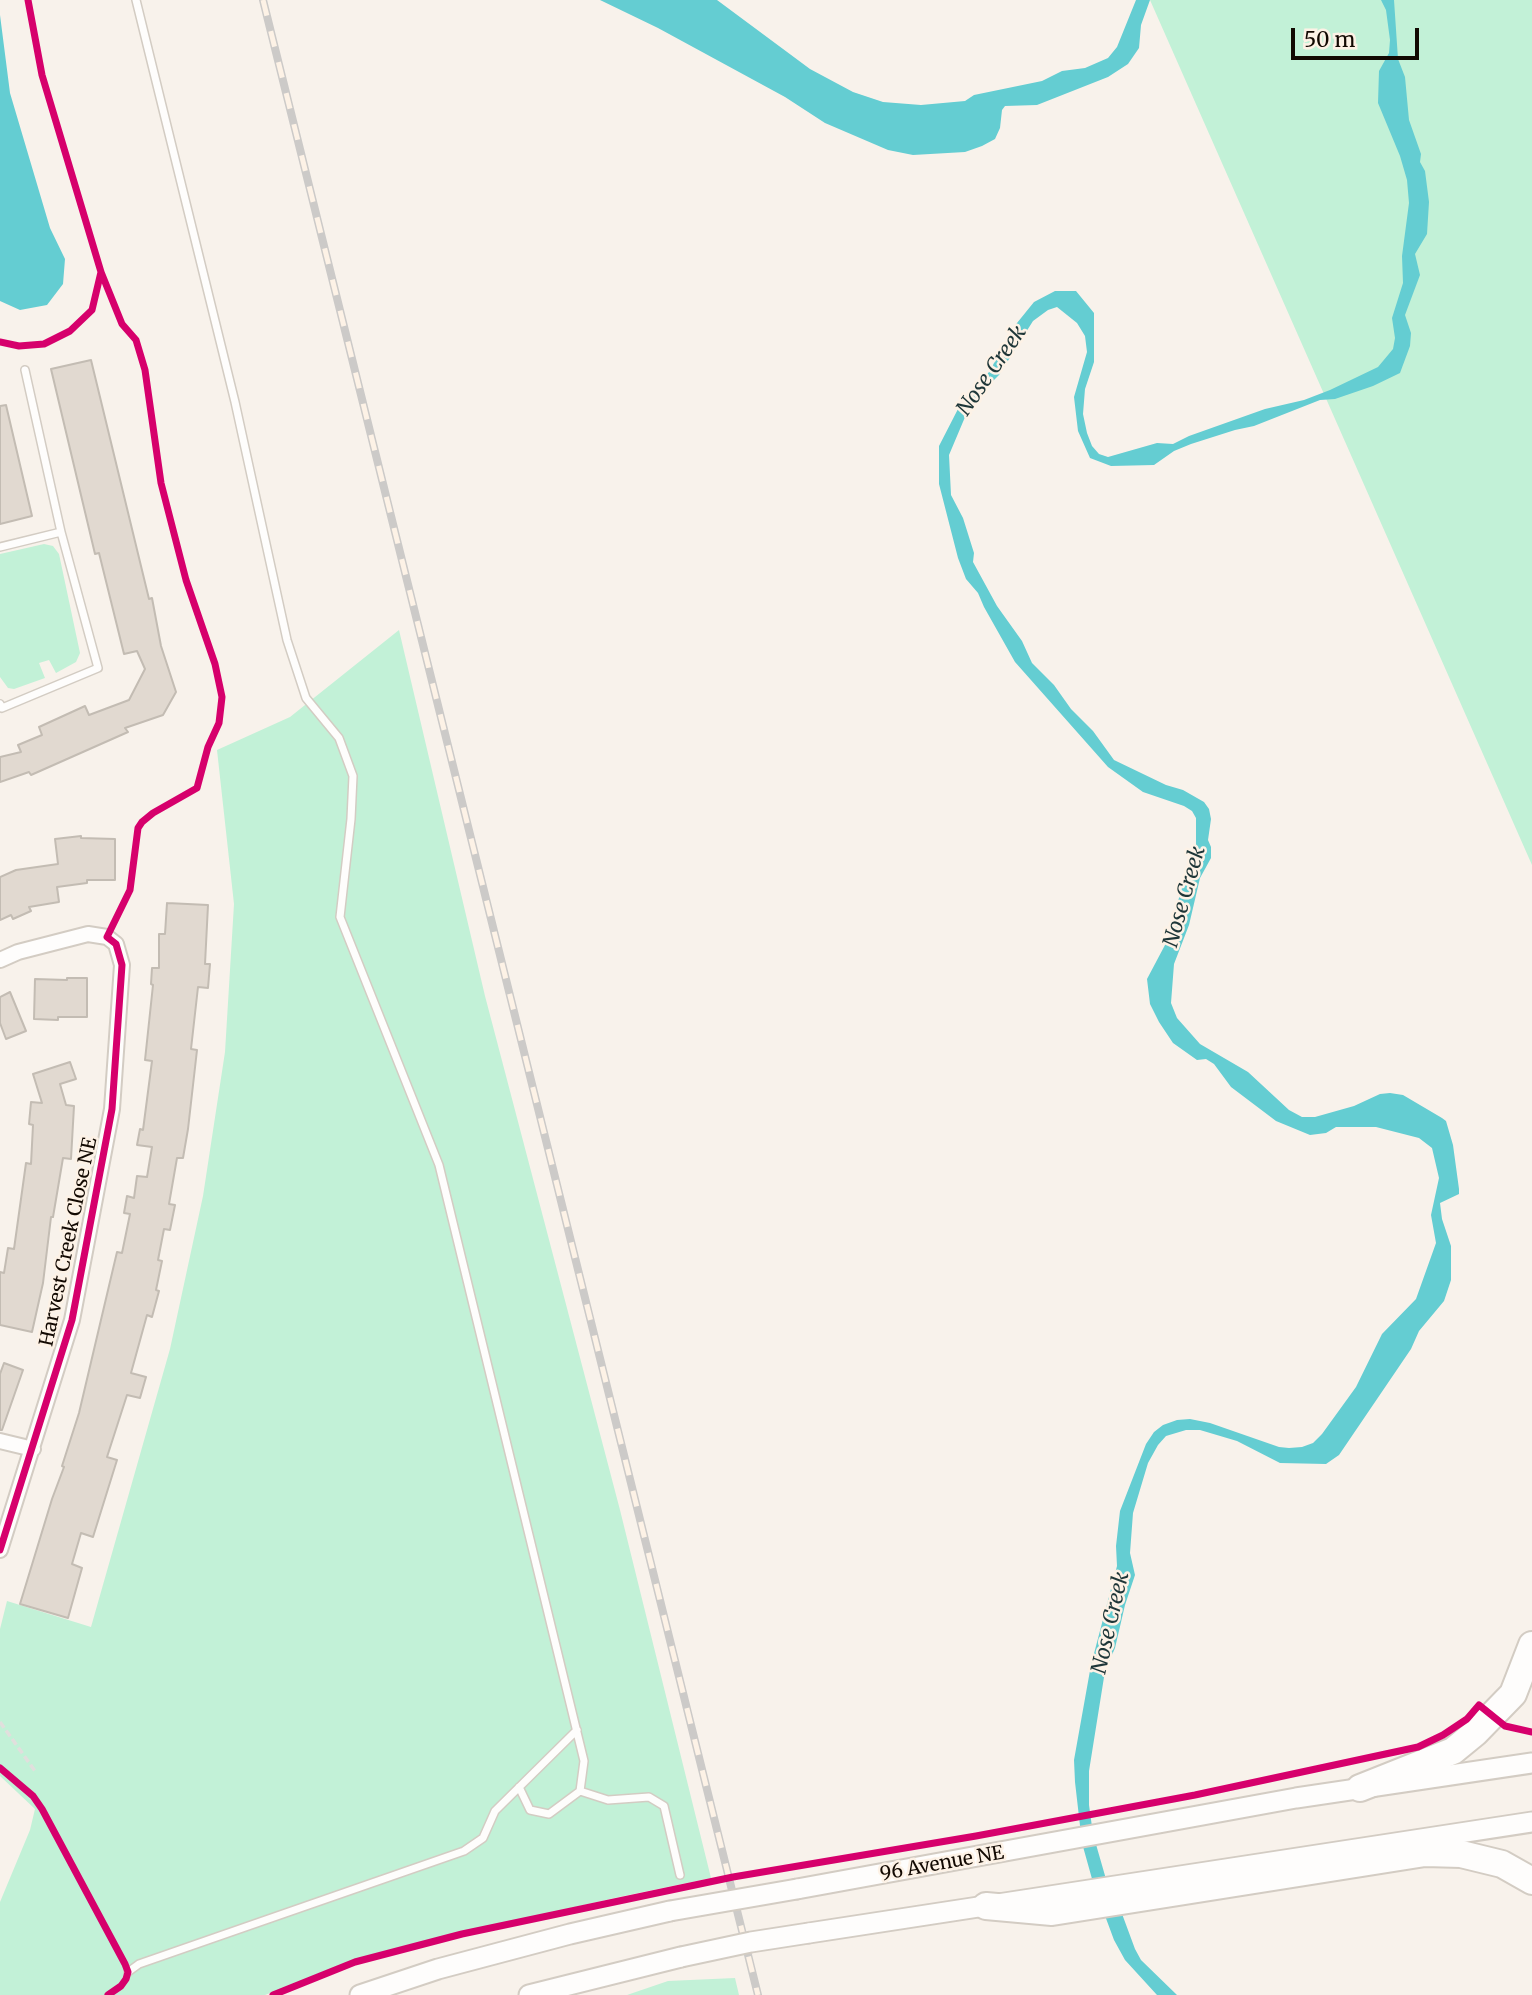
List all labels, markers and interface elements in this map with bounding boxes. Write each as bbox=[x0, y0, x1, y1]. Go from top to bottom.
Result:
scale bar bbox=[1294, 14, 1422, 58]
text: 50 m bbox=[1304, 26, 1355, 53]
water label: Nose Creek bbox=[952, 321, 1032, 421]
water label: Nose Creek bbox=[1159, 844, 1211, 950]
street label: Harvest Creek Close NE bbox=[36, 1135, 102, 1349]
water label: Nose Creek bbox=[1087, 1570, 1135, 1676]
street label: 96 Avenue NE bbox=[878, 1842, 1006, 1886]

